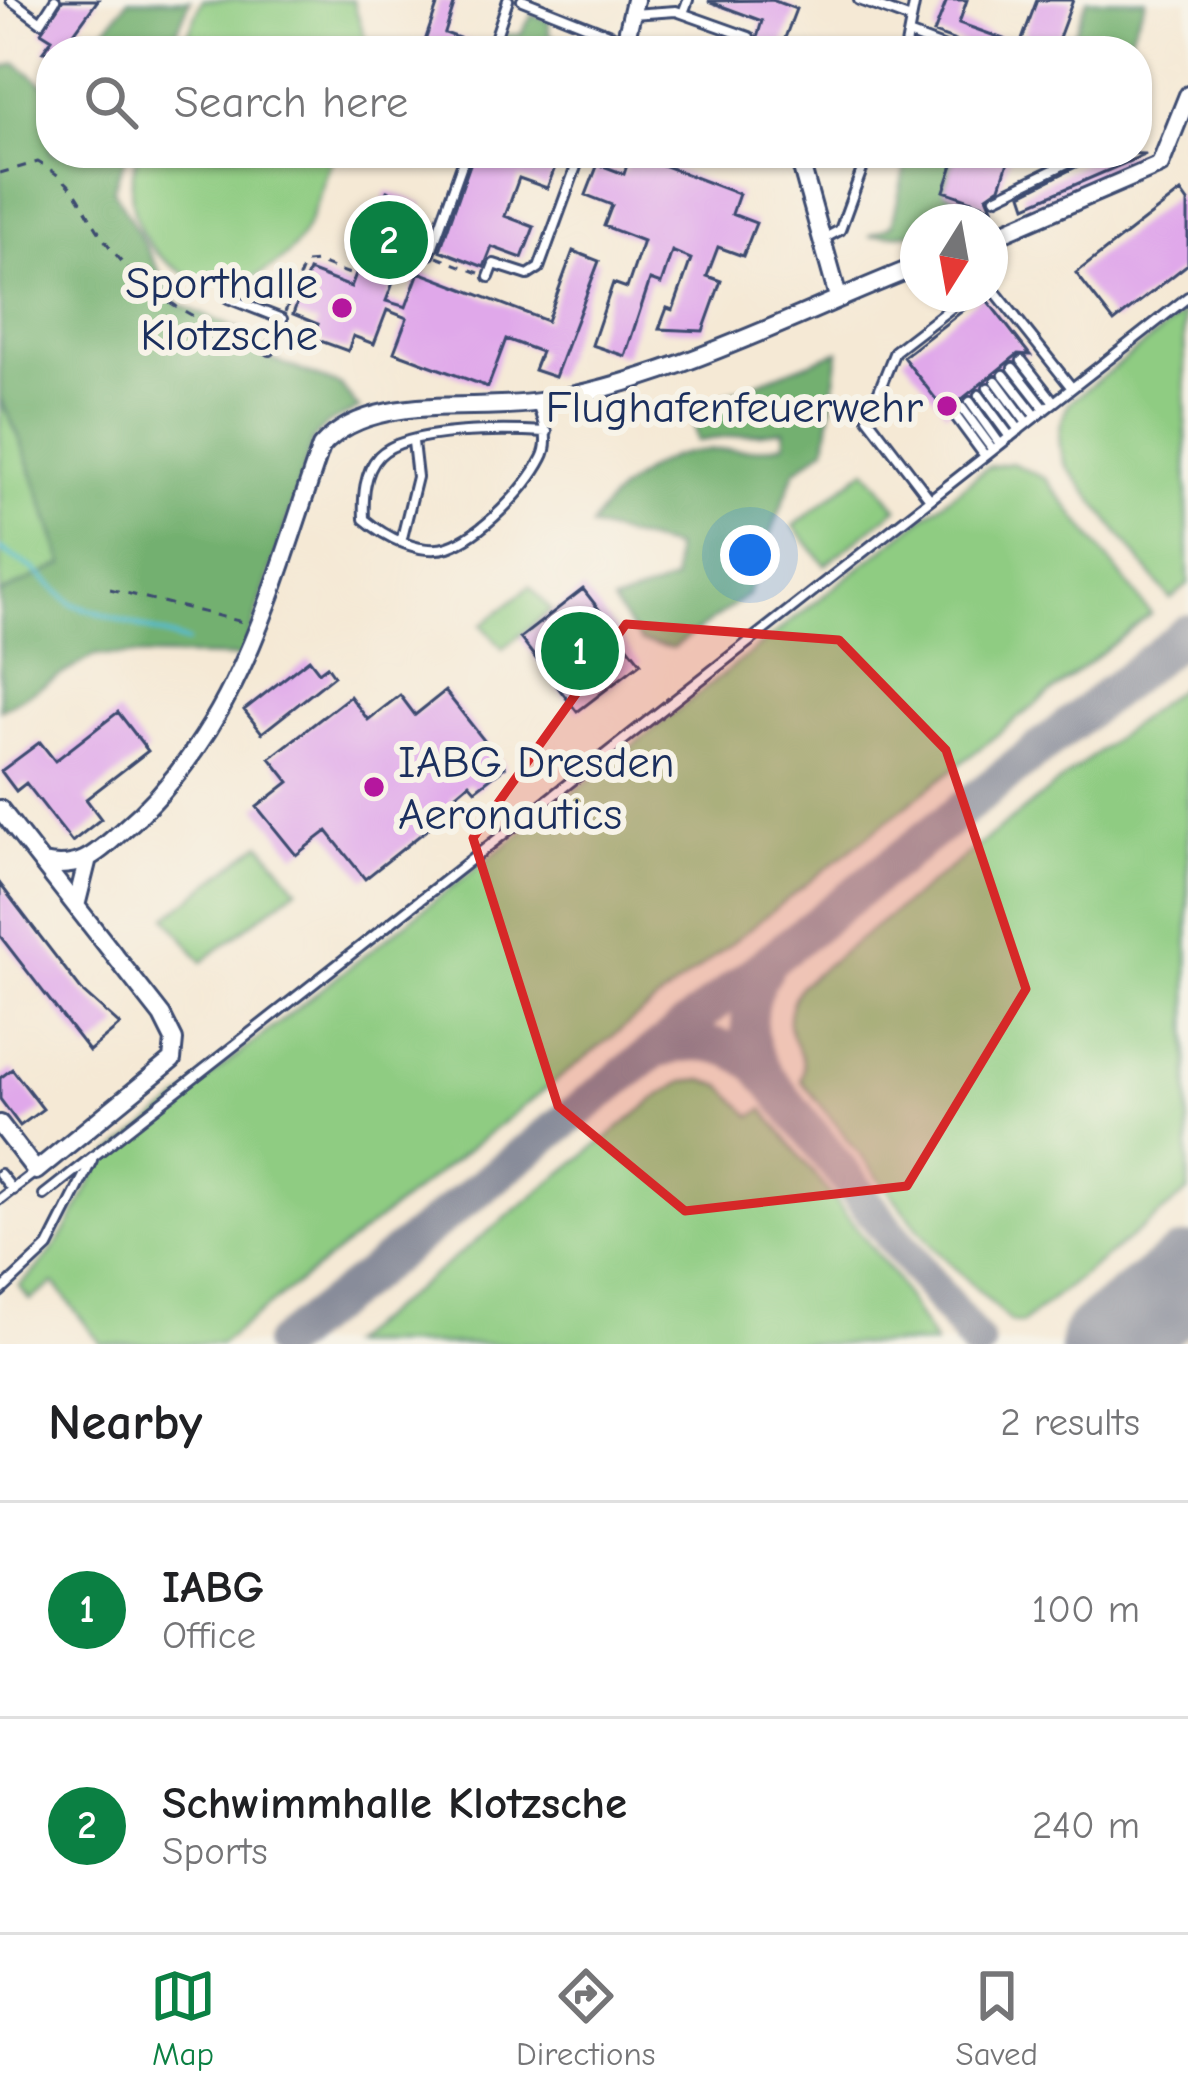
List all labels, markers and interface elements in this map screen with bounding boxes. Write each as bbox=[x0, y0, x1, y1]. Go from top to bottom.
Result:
search box bbox=[36, 36, 1152, 168]
icon: search bbox=[78, 69, 144, 135]
text: Search here bbox=[174, 76, 408, 128]
pin: 2 bbox=[350, 195, 428, 285]
north arrow bbox=[900, 204, 1008, 312]
place label: Sporthalle Klotzsche bbox=[125, 257, 318, 361]
marker: Sporthalle Klotzsche bbox=[329, 295, 355, 321]
place label: Flughafenfeuerwehr bbox=[545, 381, 923, 433]
marker: Flughafenfeuerwehr bbox=[934, 393, 960, 419]
your location bbox=[720, 525, 780, 585]
pin: 1 bbox=[541, 606, 619, 696]
place label: IABG Dresden Aeronautics bbox=[398, 736, 675, 840]
marker: IABG Dresden Aeronautics bbox=[361, 774, 387, 800]
text: Nearby bbox=[48, 1393, 202, 1452]
text: 2 results bbox=[1000, 1400, 1140, 1445]
text: IABG bbox=[162, 1561, 264, 1613]
text: 1 bbox=[79, 1587, 95, 1632]
text: 100 m bbox=[1032, 1587, 1140, 1632]
text: Office bbox=[162, 1613, 256, 1658]
text: Schwimmhalle Klotzsche bbox=[162, 1777, 627, 1829]
text: 2 bbox=[77, 1803, 97, 1848]
text: 240 m bbox=[1032, 1803, 1140, 1848]
text: Sports bbox=[162, 1829, 268, 1874]
tab: Map bbox=[150, 1963, 216, 2073]
tab: Directions bbox=[516, 1963, 656, 2073]
tab: Saved bbox=[956, 1963, 1038, 2073]

